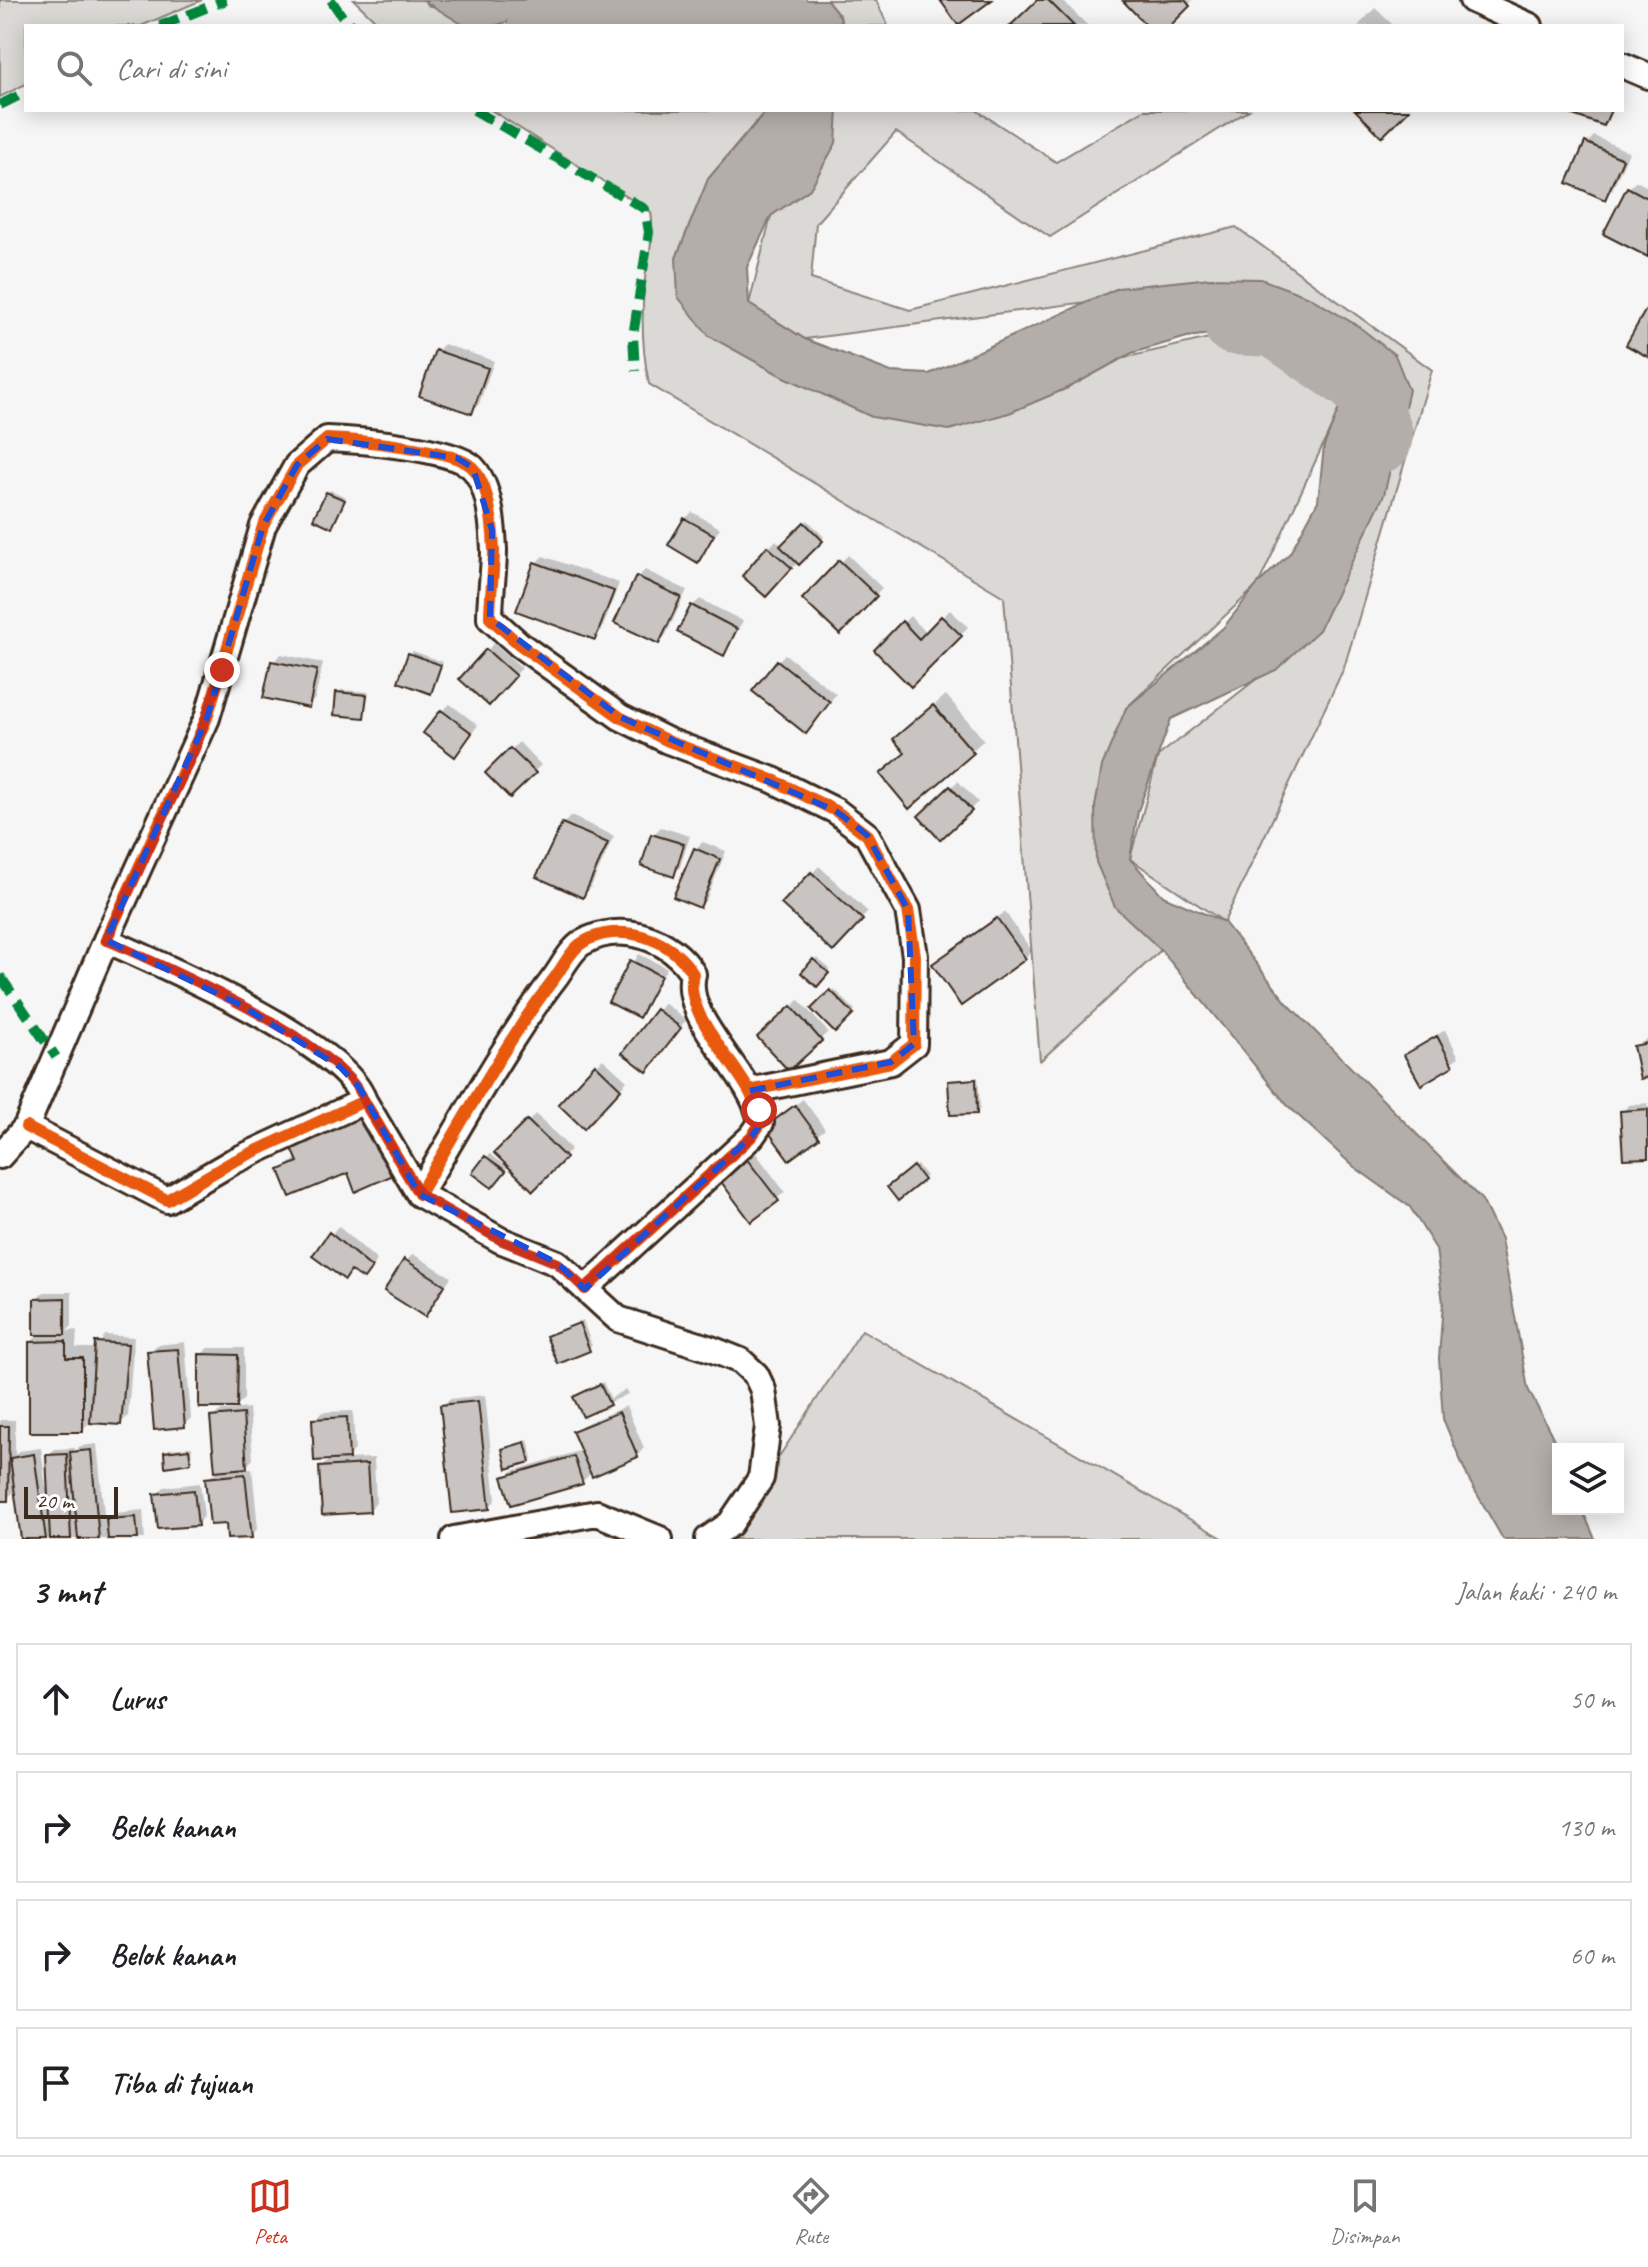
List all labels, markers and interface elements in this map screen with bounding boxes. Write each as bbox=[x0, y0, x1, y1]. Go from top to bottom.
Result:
search box bbox=[24, 24, 1624, 112]
icon: search bbox=[52, 46, 96, 90]
text: Cari di sini bbox=[116, 49, 227, 87]
route end bbox=[204, 652, 240, 688]
route start bbox=[741, 1092, 777, 1128]
map controls bbox=[1552, 1443, 1624, 1515]
button: layers bbox=[1552, 1443, 1624, 1515]
scale bar bbox=[24, 1483, 118, 1519]
text: 20 m bbox=[36, 1487, 73, 1515]
text: 3 mnt bbox=[32, 1570, 102, 1613]
text: Jalan kaki · 240 m bbox=[1456, 1575, 1616, 1608]
icon: ahead bbox=[34, 1677, 78, 1721]
text: Lurus bbox=[110, 1680, 165, 1718]
text: 50 m bbox=[1570, 1683, 1614, 1716]
icon: right bbox=[34, 1805, 78, 1849]
text: Belok kanan bbox=[110, 1808, 235, 1846]
text: 130 m bbox=[1558, 1811, 1614, 1844]
icon: right bbox=[34, 1933, 78, 1977]
text: Belok kanan bbox=[110, 1936, 235, 1974]
text: 60 m bbox=[1570, 1939, 1614, 1972]
icon: arrive bbox=[34, 2061, 78, 2105]
text: Tiba di tujuan bbox=[110, 2064, 253, 2102]
tab: Peta bbox=[248, 2174, 292, 2250]
tab: Rute bbox=[789, 2174, 833, 2250]
tab: Disimpan bbox=[1330, 2174, 1400, 2250]

